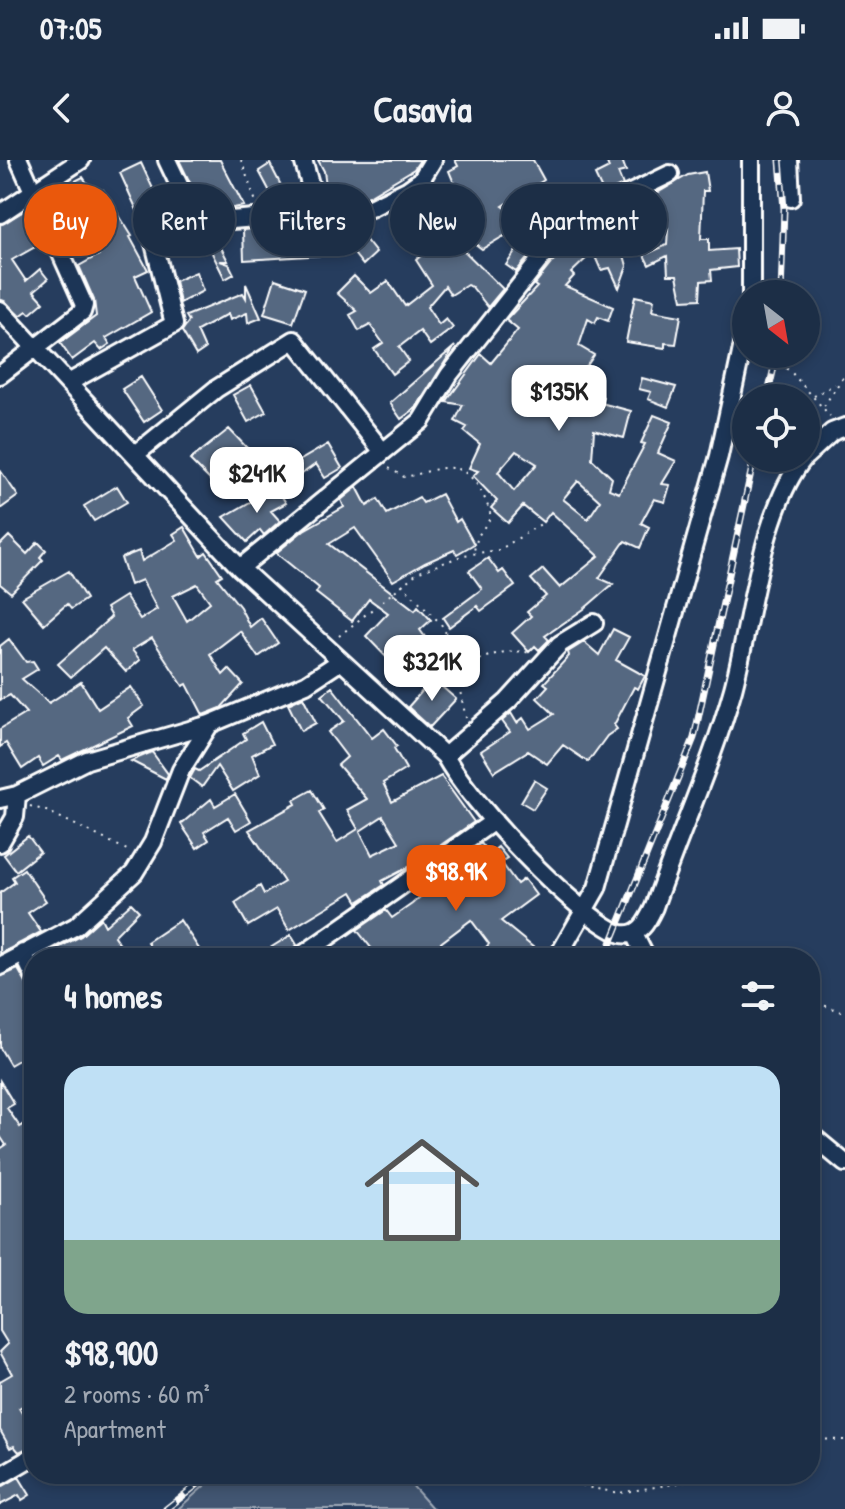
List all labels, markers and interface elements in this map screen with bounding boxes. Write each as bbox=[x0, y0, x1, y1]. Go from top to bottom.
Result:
text: 07:05 bbox=[40, 8, 101, 48]
text: Casavia bbox=[373, 84, 472, 133]
icon: back bbox=[40, 86, 84, 130]
icon: person bbox=[761, 86, 805, 130]
chip: Buy bbox=[24, 184, 117, 256]
chip: Rent bbox=[133, 184, 235, 256]
chip: Filters bbox=[251, 184, 374, 256]
chip: New bbox=[390, 184, 485, 256]
chip: Apartment bbox=[501, 184, 667, 256]
north arrow bbox=[732, 280, 820, 368]
map controls bbox=[732, 280, 820, 472]
pin: $135K bbox=[503, 365, 615, 433]
text: $135K bbox=[530, 373, 588, 408]
button: locate bbox=[732, 384, 820, 472]
pin: $241K bbox=[201, 447, 313, 515]
text: $241K bbox=[228, 455, 286, 490]
pin: $321K bbox=[376, 635, 488, 703]
text: $321K bbox=[402, 643, 462, 678]
pin: $98.9K bbox=[391, 845, 521, 913]
text: $98.9K bbox=[425, 853, 487, 888]
text: 4 homes bbox=[64, 973, 162, 1019]
icon: filters bbox=[736, 974, 780, 1018]
icon: home bbox=[350, 1118, 494, 1262]
text: $98,900 bbox=[64, 1330, 158, 1376]
text: 2 rooms · 60 m² bbox=[64, 1376, 210, 1411]
text: Apartment bbox=[64, 1411, 166, 1446]

